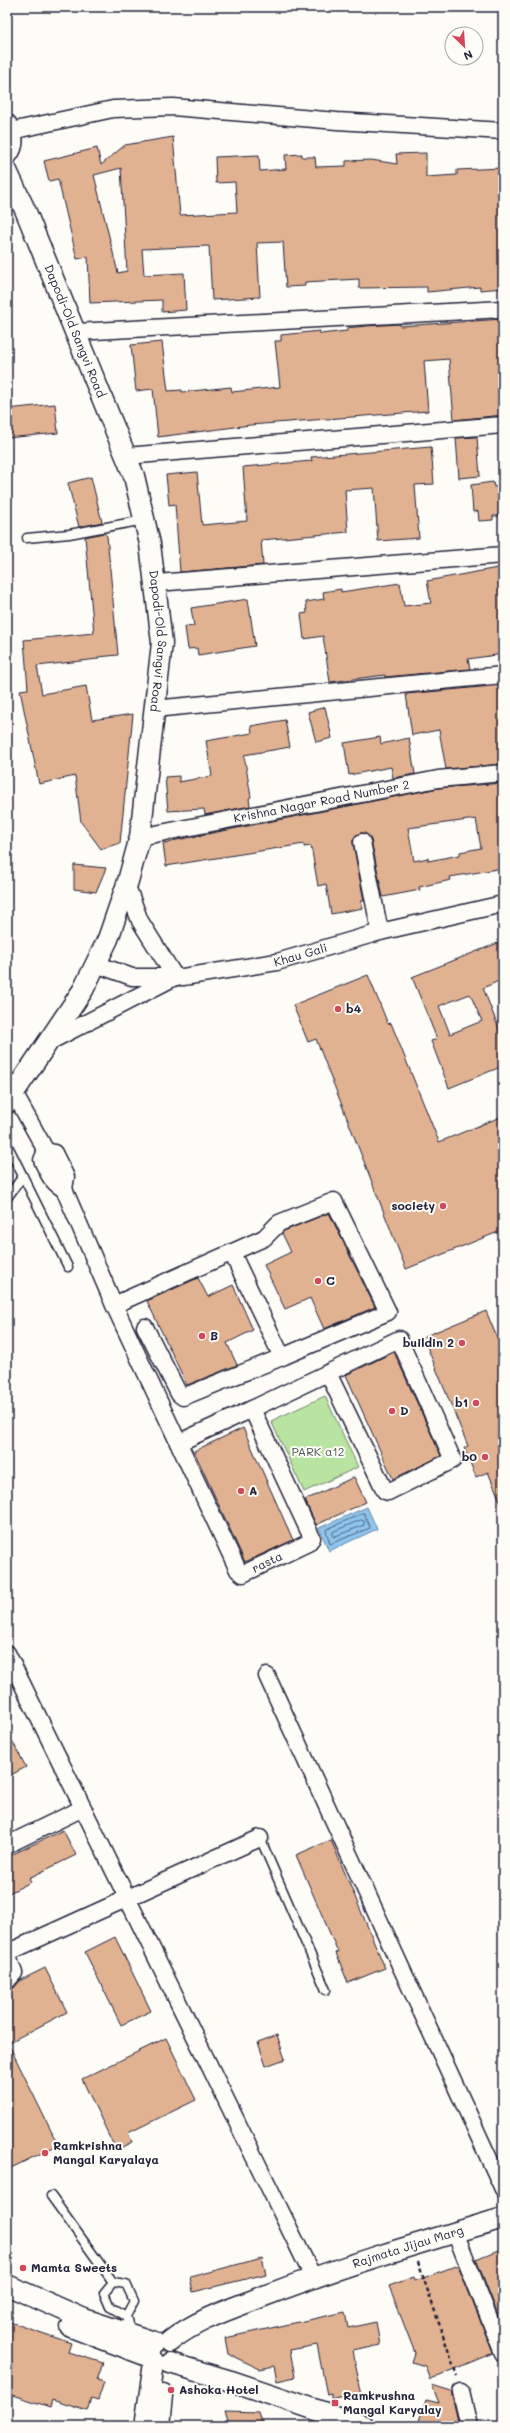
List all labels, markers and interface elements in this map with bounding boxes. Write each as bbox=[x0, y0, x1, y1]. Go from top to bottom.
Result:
north arrow bbox=[444, 26, 484, 66]
text: N bbox=[461, 47, 475, 64]
street label: Dapodi-Old Sangvi Road bbox=[41, 262, 110, 400]
street label: Dapodi-Old Sangvi Road bbox=[146, 569, 171, 713]
street label: Krishna Nagar Road Number 2 bbox=[232, 776, 411, 826]
street label: Khau Gali bbox=[272, 939, 329, 970]
place label: b4 bbox=[346, 1000, 362, 1016]
marker: b4 bbox=[333, 1004, 343, 1014]
place label: society bbox=[391, 1197, 435, 1213]
marker: society bbox=[438, 1201, 448, 1211]
place label: C bbox=[326, 1272, 335, 1288]
marker: C bbox=[313, 1276, 323, 1286]
place label: B bbox=[210, 1327, 218, 1343]
marker: B bbox=[197, 1331, 207, 1341]
place label: buildin 2 bbox=[403, 1334, 454, 1350]
marker: buildin 2 bbox=[457, 1338, 467, 1348]
place label: b1 bbox=[455, 1394, 468, 1410]
marker: b1 bbox=[471, 1398, 481, 1408]
place label: D bbox=[400, 1402, 409, 1418]
marker: D bbox=[387, 1406, 397, 1416]
park label: PARK a12 bbox=[291, 1443, 345, 1459]
place label: b0 bbox=[462, 1448, 477, 1464]
marker: b0 bbox=[480, 1452, 490, 1462]
place label: A bbox=[249, 1482, 257, 1498]
marker: A bbox=[236, 1486, 246, 1496]
street label: rasta bbox=[249, 1547, 285, 1576]
place label: Ramkrishna Mangal Karyalaya bbox=[53, 2137, 159, 2167]
marker: Ramkrishna Mangal Karyalaya bbox=[40, 2148, 50, 2158]
street label: Rajmata Jijau Marg bbox=[350, 2221, 465, 2271]
place label: Mamta Sweets bbox=[31, 2259, 117, 2275]
marker: Mamta Sweets bbox=[18, 2263, 28, 2273]
place label: Ashoka Hotel bbox=[179, 2381, 259, 2397]
marker: Ashoka Hotel bbox=[166, 2385, 176, 2395]
place label: Ramkrushna Mangal Karyalay bbox=[343, 2387, 442, 2417]
marker: Ramkrushna Mangal Karyalay bbox=[330, 2398, 340, 2408]

